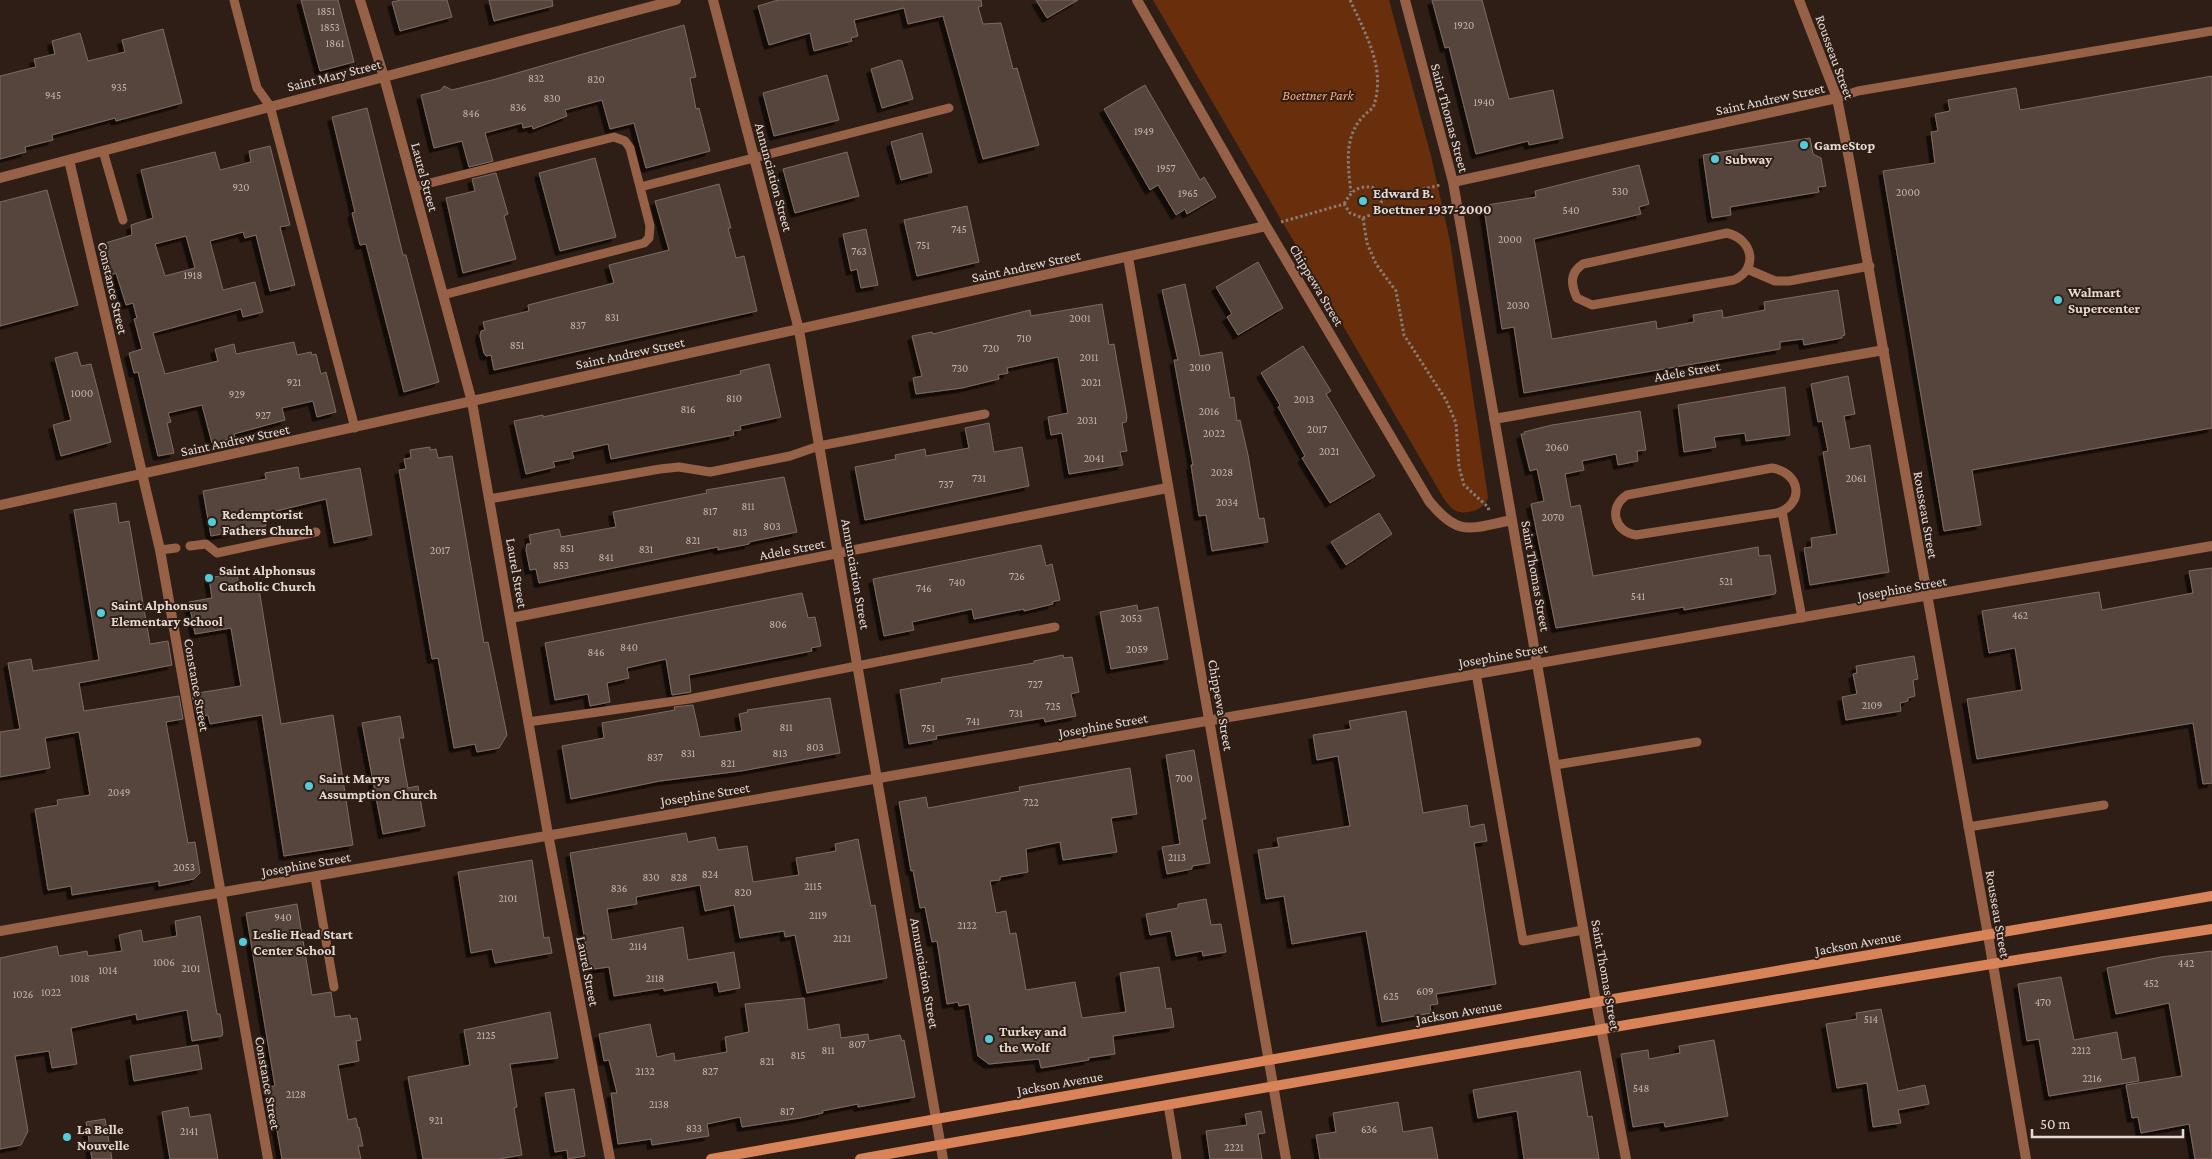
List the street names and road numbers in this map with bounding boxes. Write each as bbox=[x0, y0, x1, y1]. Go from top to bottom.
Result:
street label: Rousseau Street bbox=[1812, 13, 1858, 102]
street label: Saint Mary Street bbox=[285, 55, 383, 94]
street label: Saint Thomas Street bbox=[1428, 62, 1472, 175]
street label: Saint Andrew Street bbox=[1714, 80, 1826, 118]
street label: Annunciation Street bbox=[752, 121, 796, 234]
street label: Laurel Street bbox=[408, 141, 442, 214]
street label: Constance Street bbox=[95, 240, 131, 336]
street label: Chippewa Street bbox=[1286, 241, 1348, 329]
street label: Saint Andrew Street bbox=[970, 247, 1082, 285]
street label: Saint Andrew Street bbox=[574, 334, 686, 372]
street label: Adele Street bbox=[1653, 357, 1722, 385]
street label: Saint Andrew Street bbox=[179, 421, 291, 459]
street label: Rousseau Street bbox=[1910, 470, 1942, 560]
street label: Annunciation Street bbox=[838, 517, 874, 631]
street label: Saint Thomas Street bbox=[1518, 519, 1554, 633]
street label: Adele Street bbox=[758, 535, 827, 563]
street label: Laurel Street bbox=[503, 537, 531, 610]
street label: Josephine Street bbox=[1854, 572, 1948, 604]
street label: Constance Street bbox=[181, 637, 213, 733]
street label: Josephine Street bbox=[1455, 639, 1549, 671]
street label: Chippewa Street bbox=[1205, 658, 1237, 752]
street label: Josephine Street bbox=[1055, 709, 1149, 741]
street label: Josephine Street bbox=[657, 779, 751, 809]
street label: Josephine Street bbox=[258, 848, 352, 880]
street label: Rousseau Street bbox=[1982, 869, 2014, 959]
street label: Annunciation Street bbox=[907, 916, 943, 1030]
street label: Saint Thomas Street bbox=[1588, 918, 1624, 1032]
street label: Jackson Avenue bbox=[1812, 928, 1902, 959]
street label: Laurel Street bbox=[573, 935, 603, 1008]
street label: Jackson Avenue bbox=[1413, 997, 1503, 1028]
street label: Constance Street bbox=[252, 1035, 284, 1131]
street label: Jackson Avenue bbox=[1014, 1068, 1104, 1099]

